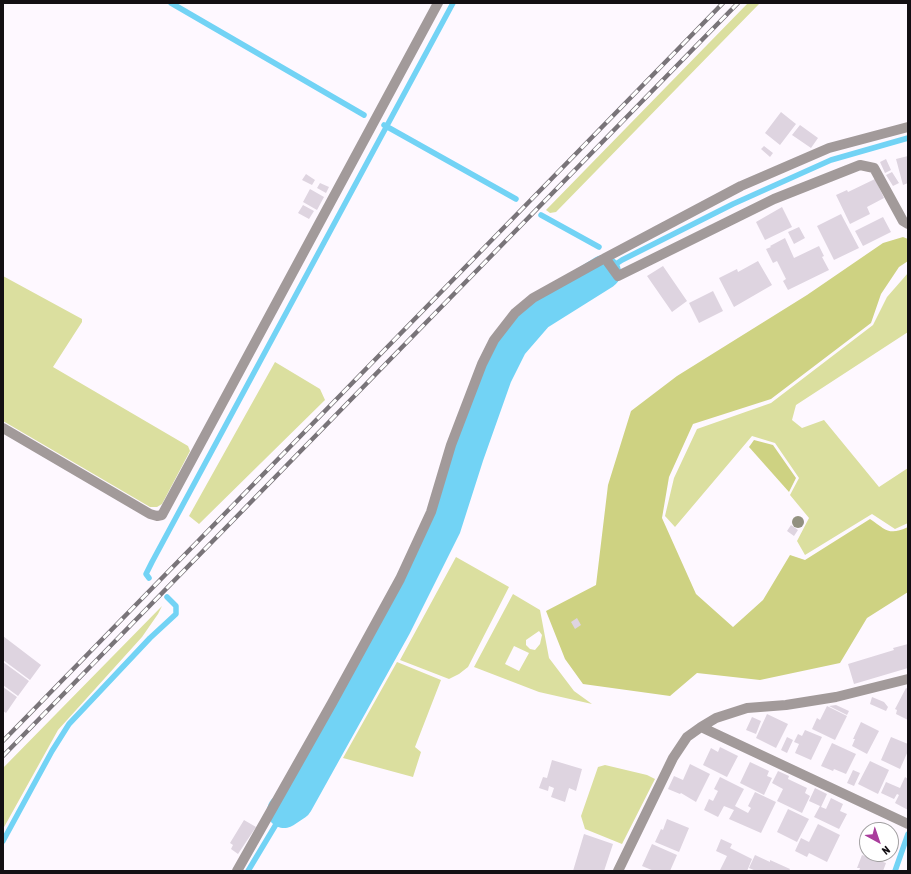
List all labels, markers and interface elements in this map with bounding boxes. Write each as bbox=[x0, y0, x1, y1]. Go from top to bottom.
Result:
north arrow bbox=[859, 822, 899, 862]
text: N bbox=[880, 844, 892, 857]

